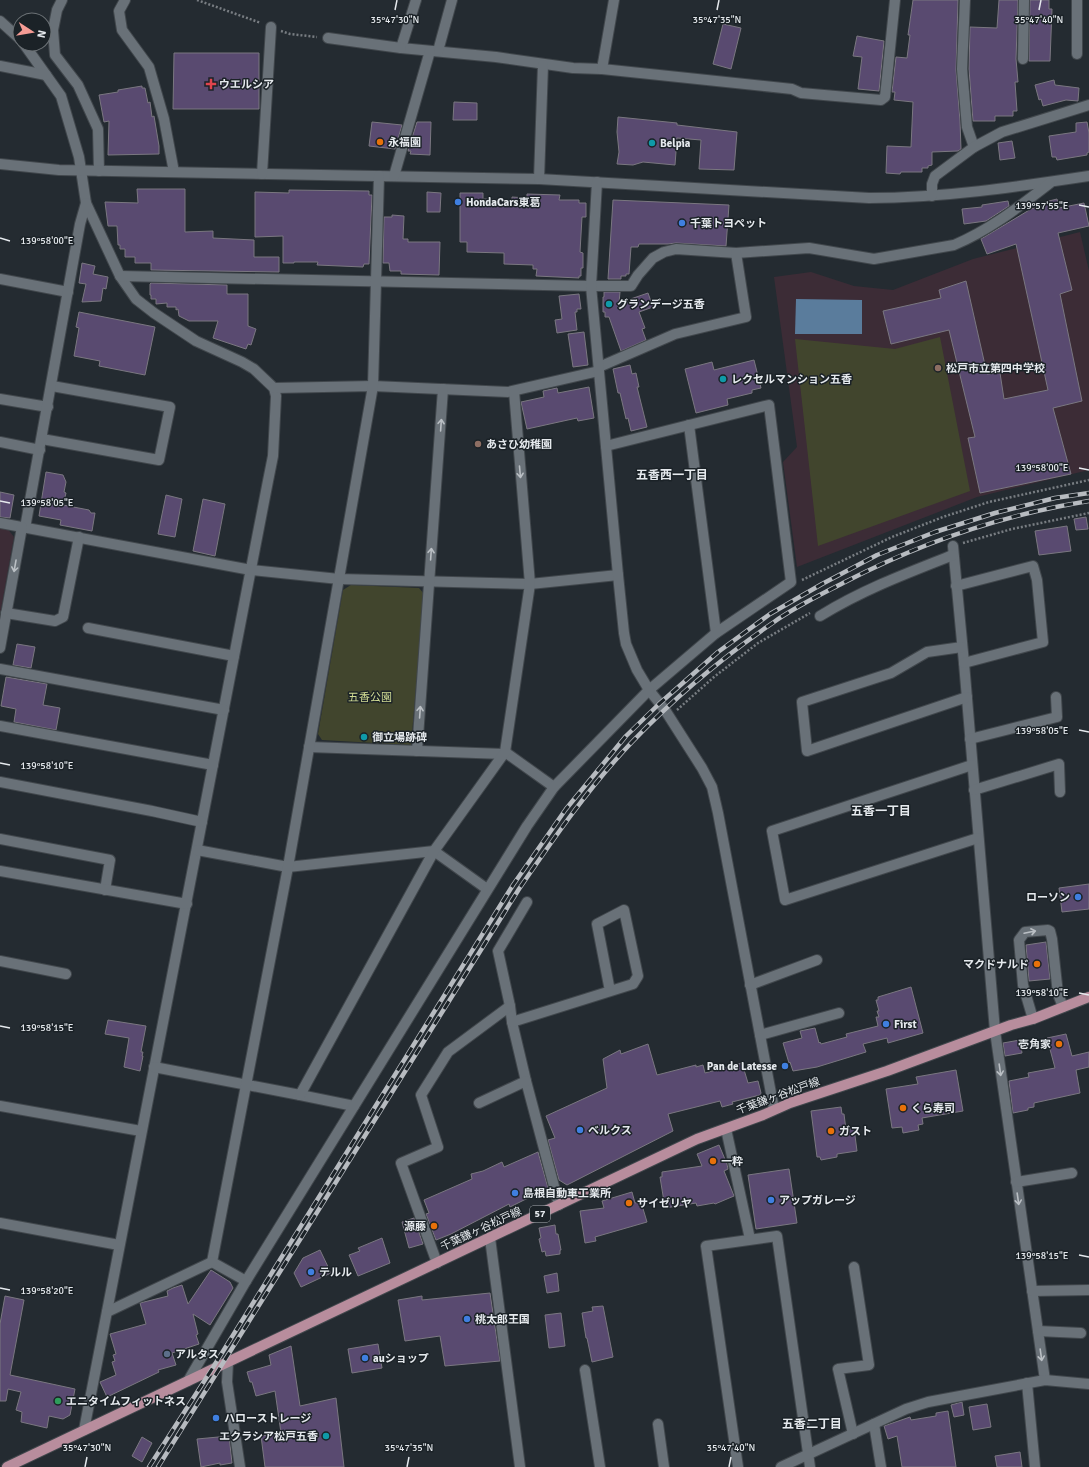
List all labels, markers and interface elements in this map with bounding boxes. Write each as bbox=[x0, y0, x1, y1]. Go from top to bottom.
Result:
north arrow bbox=[12, 12, 52, 52]
text: 35°47'30"N bbox=[371, 14, 419, 26]
text: 35°47'35"N bbox=[693, 14, 741, 26]
text: 35°47'40"N bbox=[1015, 14, 1063, 26]
text: N bbox=[34, 29, 48, 39]
place label: ウエルシア bbox=[219, 78, 274, 91]
marker: ウエルシア bbox=[206, 79, 216, 89]
place label: 永福園 bbox=[388, 136, 421, 149]
marker: 永福園 bbox=[375, 137, 385, 147]
place label: Belpia bbox=[660, 137, 691, 150]
marker: Belpia bbox=[647, 138, 657, 148]
place label: HondaCars東葛 bbox=[466, 196, 540, 209]
marker: HondaCars東葛 bbox=[453, 197, 463, 207]
text: 139°57'55"E bbox=[1015, 200, 1069, 212]
place label: 千葉トヨペット bbox=[690, 217, 767, 230]
marker: 千葉トヨペット bbox=[677, 218, 687, 228]
text: 139°58'00"E bbox=[20, 235, 74, 247]
place label: グランデージ五香 bbox=[617, 298, 705, 311]
marker: グランデージ五香 bbox=[604, 299, 614, 309]
place label: 松戸市立第四中学校 bbox=[946, 362, 1045, 375]
marker: 松戸市立第四中学校 bbox=[933, 363, 943, 373]
place label: レクセルマンション五香 bbox=[731, 373, 852, 386]
marker: レクセルマンション五香 bbox=[718, 374, 728, 384]
one-way arrow bbox=[437, 419, 444, 432]
place label: あさひ幼稚園 bbox=[486, 438, 552, 451]
marker: あさひ幼稚園 bbox=[473, 439, 483, 449]
text: 139°58'00"E bbox=[1015, 462, 1069, 474]
one-way arrow bbox=[517, 465, 524, 478]
district label: 五香西一丁目 bbox=[636, 468, 708, 483]
text: 139°58'05"E bbox=[20, 497, 74, 509]
one-way arrow bbox=[428, 548, 435, 561]
one-way arrow bbox=[11, 559, 19, 572]
park label: 五香公園 bbox=[348, 691, 392, 704]
one-way arrow bbox=[416, 706, 423, 719]
text: 139°58'05"E bbox=[1015, 725, 1069, 737]
place label: 御立場跡碑 bbox=[372, 731, 427, 744]
marker: 御立場跡碑 bbox=[359, 732, 369, 742]
text: 139°58'10"E bbox=[20, 760, 74, 772]
district label: 五香一丁目 bbox=[851, 804, 911, 819]
place label: ローソン bbox=[1026, 891, 1070, 904]
marker: ローソン bbox=[1073, 892, 1083, 902]
one-way arrow bbox=[1023, 928, 1036, 936]
place label: マクドナルド bbox=[963, 958, 1029, 971]
marker: マクドナルド bbox=[1032, 959, 1042, 969]
text: 139°58'10"E bbox=[1015, 987, 1069, 999]
place label: First bbox=[894, 1018, 917, 1031]
marker: First bbox=[881, 1019, 891, 1029]
text: 139°58'15"E bbox=[20, 1022, 74, 1034]
place label: 壱角家 bbox=[1018, 1038, 1051, 1051]
marker: 壱角家 bbox=[1054, 1039, 1064, 1049]
place label: Pan de Latesse bbox=[707, 1060, 778, 1073]
marker: Pan de Latesse bbox=[780, 1061, 790, 1071]
one-way arrow bbox=[996, 1063, 1004, 1076]
street label: 千葉鎌ヶ谷松戸線 bbox=[734, 1075, 822, 1117]
place label: くら寿司 bbox=[911, 1102, 955, 1115]
marker: くら寿司 bbox=[898, 1103, 908, 1113]
place label: ベルクス bbox=[588, 1124, 632, 1137]
marker: ベルクス bbox=[575, 1125, 585, 1135]
place label: ガスト bbox=[839, 1125, 872, 1138]
marker: ガスト bbox=[826, 1126, 836, 1136]
place label: 一粋 bbox=[721, 1155, 743, 1168]
marker: 一粋 bbox=[708, 1156, 718, 1166]
place label: 島根自動車工業所 bbox=[523, 1187, 611, 1200]
marker: 島根自動車工業所 bbox=[510, 1188, 520, 1198]
one-way arrow bbox=[1014, 1192, 1022, 1205]
place label: アップガレージ bbox=[779, 1194, 856, 1207]
marker: アップガレージ bbox=[766, 1195, 776, 1205]
place label: サイゼリヤ bbox=[637, 1197, 692, 1210]
marker: サイゼリヤ bbox=[624, 1198, 634, 1208]
street label: 千葉鎌ヶ谷松戸線 bbox=[438, 1205, 524, 1253]
road number: 57 bbox=[530, 1206, 550, 1222]
place label: 源藤 bbox=[404, 1220, 426, 1233]
marker: 源藤 bbox=[429, 1221, 439, 1231]
text: 139°58'15"E bbox=[1015, 1250, 1069, 1262]
place label: テルル bbox=[319, 1266, 352, 1279]
marker: テルル bbox=[306, 1267, 316, 1277]
text: 139°58'20"E bbox=[20, 1285, 74, 1297]
place label: 桃太郎王国 bbox=[475, 1313, 530, 1326]
marker: 桃太郎王国 bbox=[462, 1314, 472, 1324]
place label: アルタス bbox=[175, 1348, 219, 1361]
one-way arrow bbox=[1037, 1348, 1045, 1361]
marker: アルタス bbox=[162, 1349, 172, 1359]
place label: auショップ bbox=[373, 1352, 429, 1365]
marker: auショップ bbox=[360, 1353, 370, 1363]
place label: エニタイムフィットネス bbox=[66, 1395, 186, 1408]
marker: エニタイムフィットネス bbox=[53, 1396, 63, 1406]
place label: ハローストレージ bbox=[224, 1412, 311, 1425]
marker: ハローストレージ bbox=[211, 1413, 221, 1423]
district label: 五香二丁目 bbox=[782, 1417, 842, 1432]
place label: エクラシア松戸五香 bbox=[219, 1430, 318, 1443]
marker: エクラシア松戸五香 bbox=[321, 1431, 331, 1441]
text: 35°47'30"N bbox=[63, 1442, 111, 1454]
text: 35°47'35"N bbox=[385, 1442, 433, 1454]
text: 35°47'40"N bbox=[707, 1442, 755, 1454]

